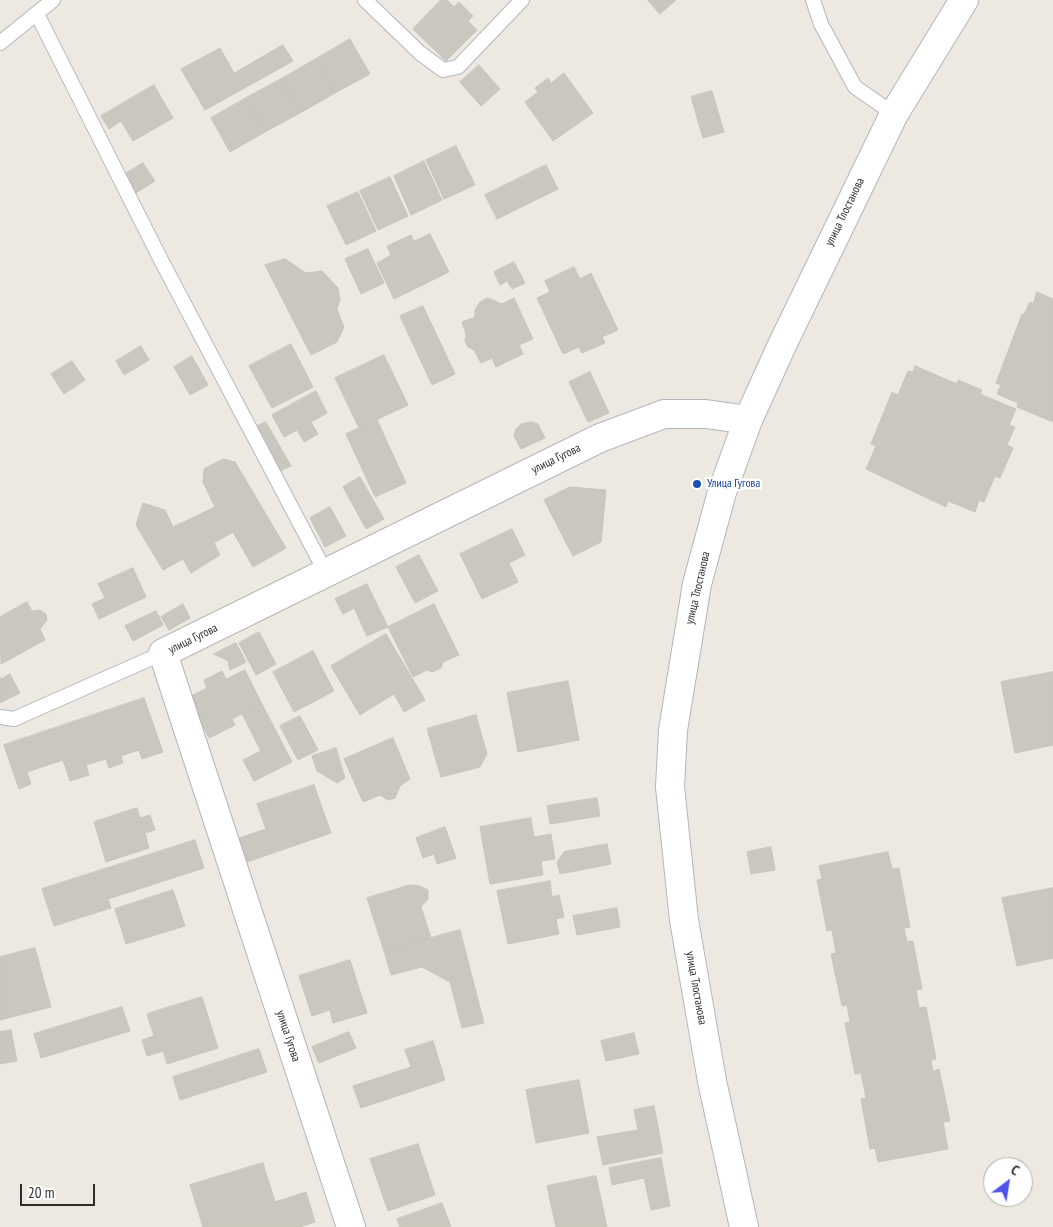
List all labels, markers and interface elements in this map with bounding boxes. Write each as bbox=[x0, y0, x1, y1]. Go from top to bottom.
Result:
street label: улица Тлостанова bbox=[822, 176, 868, 248]
street label: улица Гугова bbox=[529, 441, 583, 477]
place label: Улица Гугова bbox=[707, 477, 760, 491]
marker: Улица Гугова bbox=[691, 478, 703, 490]
street label: улица Тлостанова bbox=[683, 550, 713, 626]
street label: улица Гугова bbox=[166, 621, 220, 657]
street label: улица Тлостанова bbox=[682, 950, 710, 1026]
street label: улица Гугова bbox=[273, 1009, 303, 1063]
north arrow bbox=[983, 1157, 1033, 1207]
text: С bbox=[1008, 1161, 1023, 1179]
scale bar bbox=[22, 1174, 98, 1206]
text: 20 m bbox=[28, 1183, 54, 1202]

